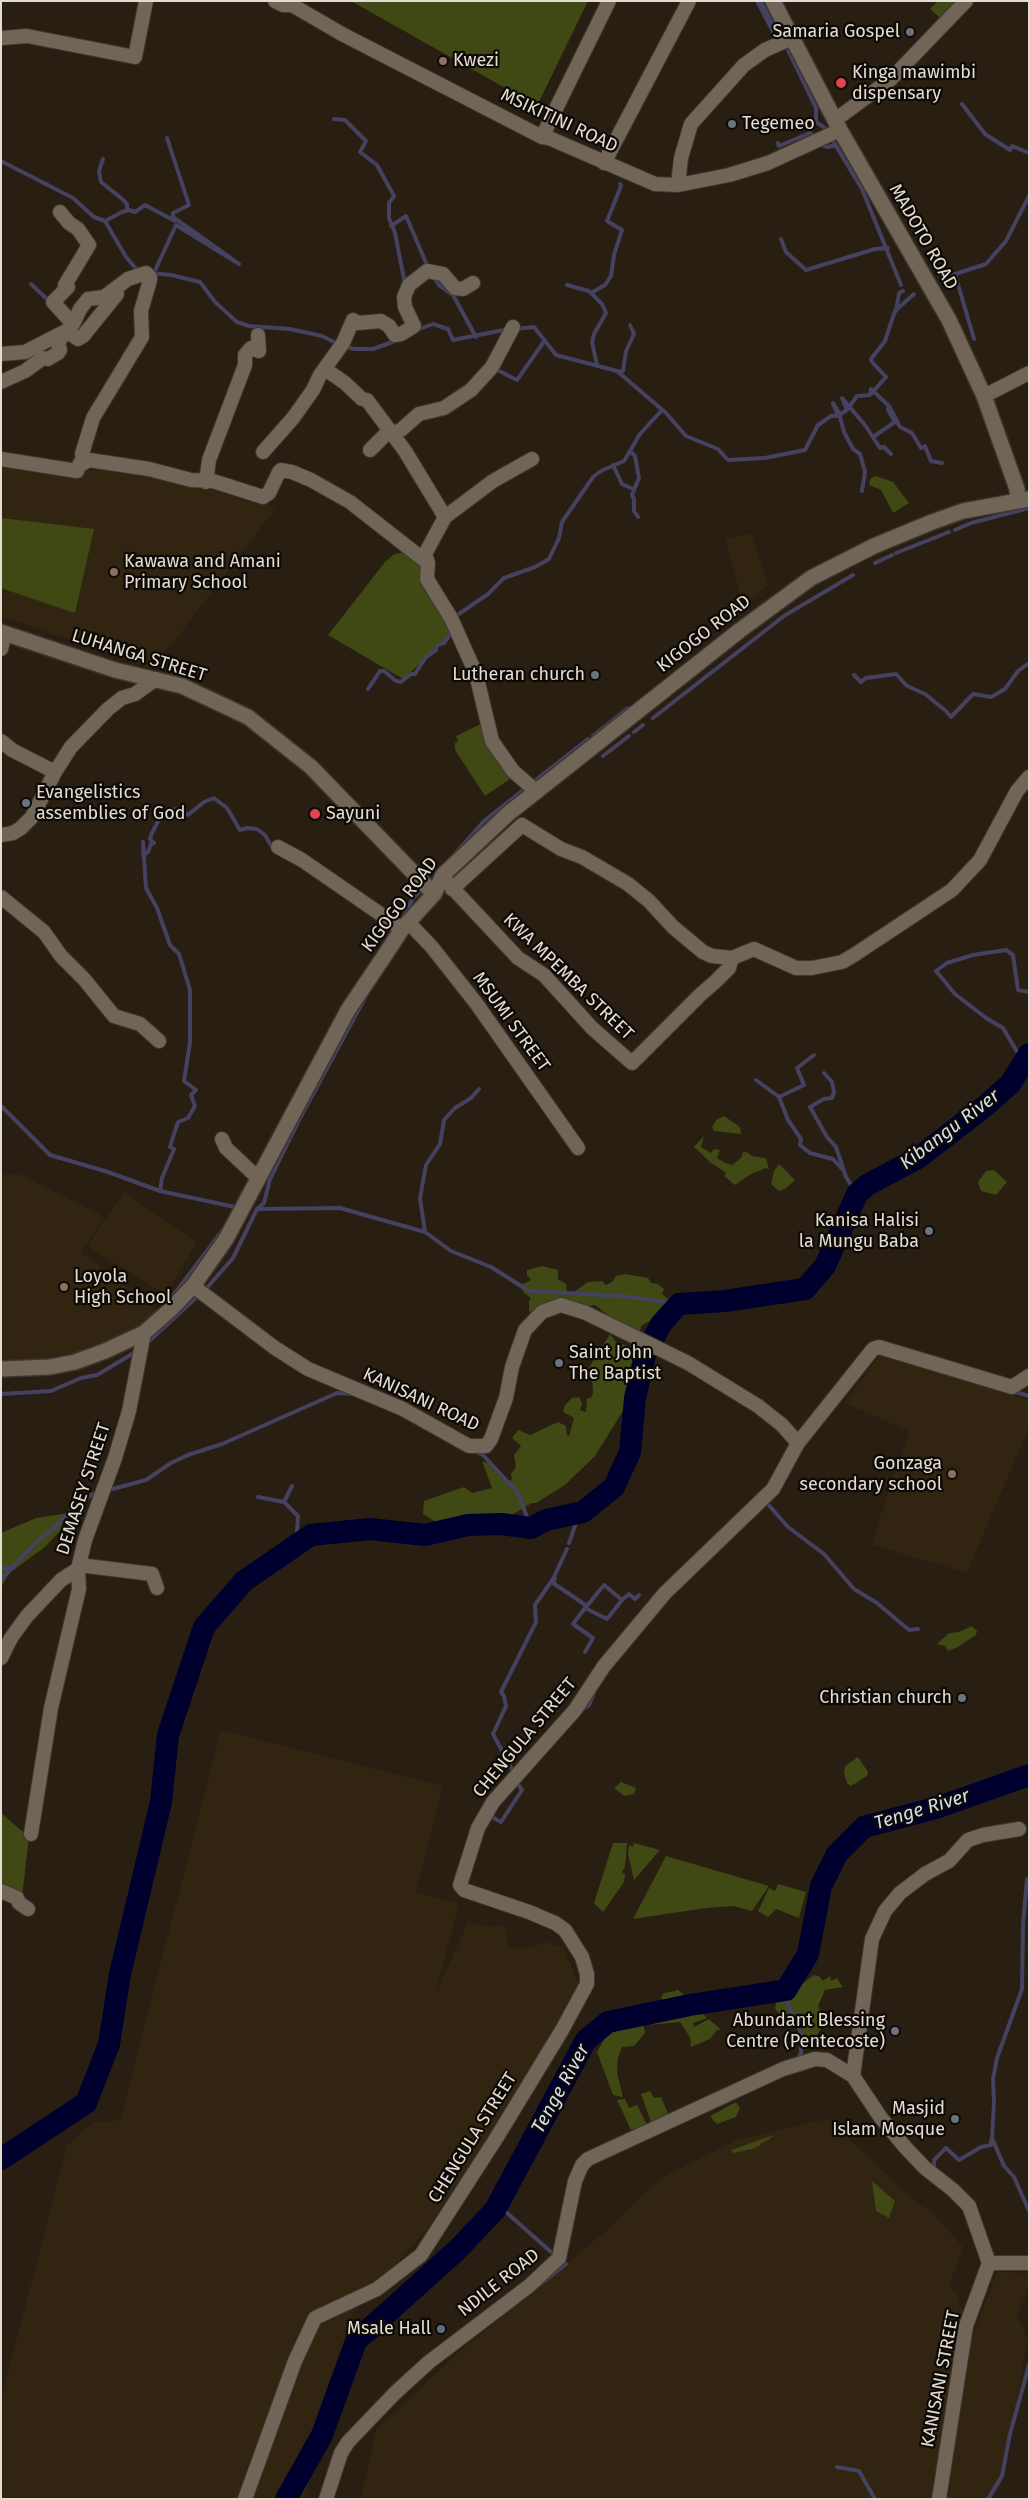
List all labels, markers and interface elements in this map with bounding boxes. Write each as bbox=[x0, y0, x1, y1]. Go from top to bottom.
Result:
place label: Samaria Gospel bbox=[773, 21, 900, 43]
marker: Samaria Gospel bbox=[904, 26, 916, 38]
place label: Kwezi bbox=[453, 50, 499, 72]
marker: Kwezi bbox=[437, 55, 449, 67]
place label: Kinga mawimbi dispensary bbox=[852, 62, 976, 104]
marker: Kinga mawimbi dispensary bbox=[834, 76, 848, 90]
street label: MSIKITINI ROAD bbox=[497, 84, 621, 158]
place label: Tegemeo bbox=[742, 113, 815, 135]
marker: Tegemeo bbox=[726, 118, 738, 130]
street label: MADOTO ROAD bbox=[884, 180, 962, 294]
place label: Kawawa and Amani Primary School bbox=[124, 551, 281, 594]
marker: Kawawa and Amani Primary School bbox=[108, 566, 120, 578]
street label: KIGOGO ROAD bbox=[653, 591, 755, 677]
street label: LUHANGA STREET bbox=[69, 625, 209, 687]
place label: Lutheran church bbox=[452, 664, 585, 686]
marker: Lutheran church bbox=[589, 669, 601, 681]
place label: Evangelistics assemblies of God bbox=[36, 782, 185, 824]
marker: Evangelistics assemblies of God bbox=[20, 797, 32, 809]
place label: Sayuni bbox=[326, 803, 380, 825]
marker: Sayuni bbox=[308, 807, 322, 821]
street label: KIGOGO ROAD bbox=[357, 853, 443, 957]
street label: KWA MPEMBA STREET bbox=[498, 909, 638, 1045]
street label: MSUMI STREET bbox=[468, 968, 554, 1076]
water label: Kibangu River bbox=[896, 1085, 1004, 1175]
place label: Kanisa Halisi la Mungu Baba bbox=[799, 1210, 919, 1252]
marker: Kanisa Halisi la Mungu Baba bbox=[923, 1225, 935, 1237]
place label: Loyola High School bbox=[74, 1266, 171, 1308]
marker: Loyola High School bbox=[58, 1281, 70, 1293]
place label: Saint John The Baptist bbox=[569, 1342, 661, 1385]
marker: Saint John The Baptist bbox=[553, 1357, 565, 1369]
street label: KANISANI ROAD bbox=[359, 1364, 483, 1436]
street label: DEMASEY STREET bbox=[52, 1420, 116, 1558]
place label: Gonzaga secondary school bbox=[799, 1453, 942, 1496]
marker: Gonzaga secondary school bbox=[946, 1468, 958, 1480]
street label: CHENGULA STREET bbox=[469, 1674, 581, 1802]
place label: Christian church bbox=[819, 1687, 952, 1709]
marker: Christian church bbox=[956, 1692, 968, 1704]
water label: Tenge River bbox=[872, 1785, 972, 1835]
place label: Abundant Blessing Centre (Pentecoste) bbox=[726, 2010, 885, 2052]
marker: Abundant Blessing Centre (Pentecoste) bbox=[889, 2025, 901, 2037]
water label: Tenge River bbox=[527, 2041, 595, 2137]
street label: CHENGULA STREET bbox=[424, 2069, 522, 2207]
place label: Masjid Islam Mosque bbox=[832, 2098, 945, 2140]
marker: Masjid Islam Mosque bbox=[949, 2113, 961, 2125]
street label: NDILE ROAD bbox=[454, 2244, 544, 2322]
street label: KANISANI STREET bbox=[917, 2309, 965, 2449]
place label: Msale Hall bbox=[347, 2318, 431, 2340]
marker: Msale Hall bbox=[435, 2323, 447, 2335]

